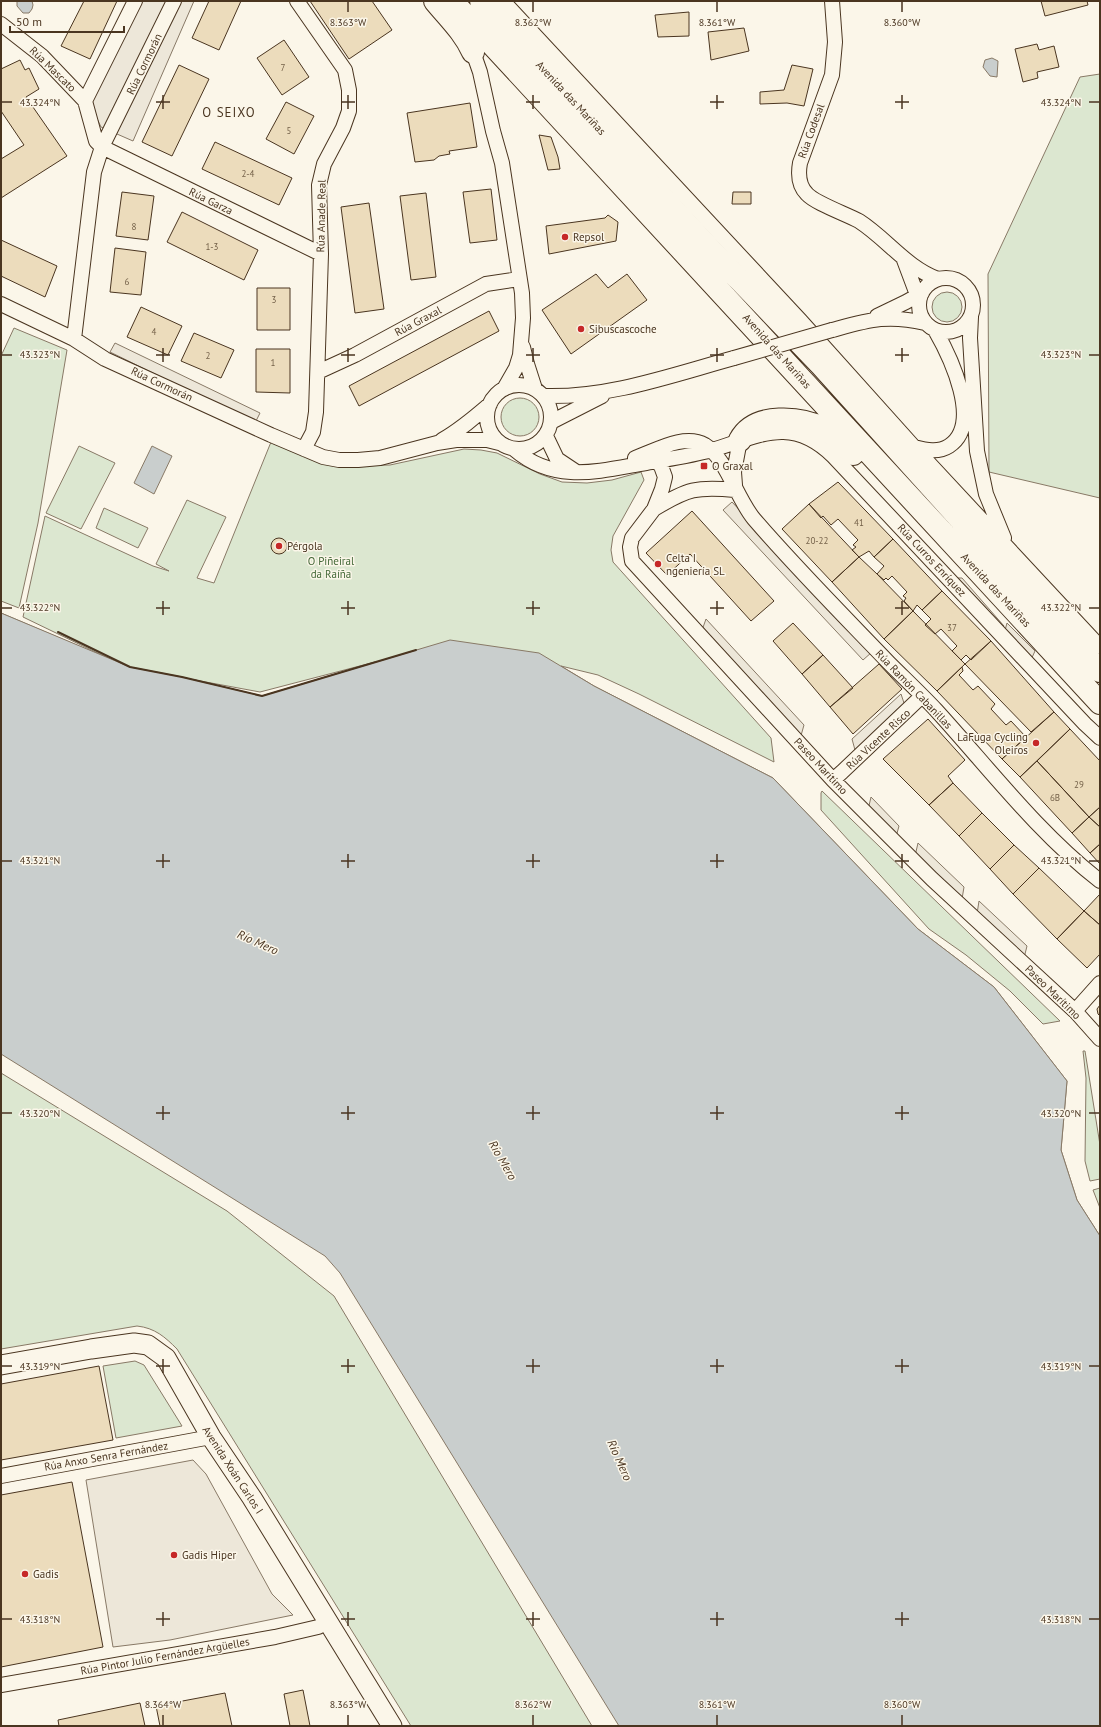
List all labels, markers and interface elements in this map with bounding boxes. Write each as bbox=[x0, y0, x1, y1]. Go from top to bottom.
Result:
scale bar bbox=[10, 8, 124, 34]
text: 50 m bbox=[16, 14, 42, 29]
text: 8.363°W bbox=[330, 16, 367, 29]
text: 8.362°W bbox=[515, 16, 552, 29]
text: 8.361°W bbox=[699, 16, 736, 29]
text: 8.360°W bbox=[884, 16, 921, 29]
street label: Rúa Cormorán bbox=[123, 31, 165, 97]
street label: Rúa Mascato bbox=[27, 43, 79, 95]
street label: Avenida das Mariñas bbox=[533, 58, 609, 138]
house number: 7 bbox=[281, 62, 286, 73]
text: 43.324°N bbox=[20, 96, 60, 109]
text: 43.324°N bbox=[1041, 96, 1081, 109]
street label: Rúa Codesal bbox=[795, 101, 828, 160]
district label: O SEIXO bbox=[202, 104, 256, 121]
house number: 5 bbox=[287, 125, 292, 136]
house number: 2-4 bbox=[241, 168, 255, 179]
street label: Rúa Anade Real bbox=[313, 179, 329, 253]
street label: Rúa Garza bbox=[187, 184, 235, 218]
house number: 8 bbox=[132, 221, 137, 232]
place label: Repsol bbox=[573, 230, 605, 244]
marker: Repsol bbox=[560, 232, 570, 242]
house number: 1-3 bbox=[205, 241, 219, 252]
house number: 6 bbox=[125, 276, 130, 287]
house number: 3 bbox=[272, 294, 277, 305]
street label: Rúa Graxal bbox=[392, 302, 444, 339]
street label: Avenida das Mariñas bbox=[740, 311, 815, 392]
place label: Sibuscascoche bbox=[589, 322, 657, 336]
marker: Sibuscascoche bbox=[576, 324, 586, 334]
house number: 4 bbox=[152, 326, 157, 337]
text: 43.323°N bbox=[20, 348, 60, 361]
text: 43.323°N bbox=[1041, 348, 1081, 361]
house number: 2 bbox=[206, 350, 211, 361]
house number: 1 bbox=[271, 357, 276, 368]
street label: Rúa Cormorán bbox=[129, 364, 195, 404]
place label: O Graxal bbox=[712, 459, 754, 473]
marker: O Graxal bbox=[699, 461, 709, 471]
house number: 41 bbox=[854, 517, 864, 528]
street label: Rúa Curros Enríquez bbox=[895, 521, 969, 599]
house number: 20-22 bbox=[806, 535, 829, 546]
place label: Pérgola bbox=[287, 539, 323, 553]
marker: Pérgola bbox=[274, 541, 284, 551]
street label: Avenida das Mariñas bbox=[958, 550, 1034, 630]
place label: Celta I ngeniería SL bbox=[666, 551, 725, 578]
park label: O Piñeiral da Raíña bbox=[308, 554, 355, 581]
marker: Celta I ngeniería SL bbox=[653, 559, 663, 569]
text: 43.322°N bbox=[20, 601, 60, 614]
text: 43.322°N bbox=[1041, 601, 1081, 614]
house number: 37 bbox=[947, 622, 957, 633]
street label: Rúa Ramón Cabanillas bbox=[873, 646, 956, 732]
street label: Rúa Vicente Risco bbox=[843, 706, 913, 772]
place label: LaFuga Cycling Oleiros bbox=[957, 730, 1028, 757]
street label: Paseo Marítimo bbox=[791, 735, 851, 797]
marker: LaFuga Cycling Oleiros bbox=[1031, 738, 1041, 748]
house number: 29 bbox=[1074, 779, 1084, 790]
house number: 6B bbox=[1050, 792, 1060, 803]
text: 43.321°N bbox=[20, 854, 60, 867]
text: 43.321°N bbox=[1041, 854, 1081, 867]
water label: Río Mero bbox=[235, 926, 281, 958]
street label: Paseo Marítimo bbox=[1022, 962, 1084, 1022]
text: 43.320°N bbox=[20, 1107, 60, 1120]
text: 43.320°N bbox=[1041, 1107, 1081, 1120]
water label: Río Mero bbox=[486, 1137, 520, 1183]
text: 43.319°N bbox=[20, 1360, 60, 1373]
text: 43.319°N bbox=[1041, 1360, 1081, 1373]
street label: Avenida Xoán Carlos I bbox=[199, 1424, 267, 1516]
water label: Río Mero bbox=[604, 1437, 636, 1483]
street label: Rúa Anxo Senra Fernández bbox=[43, 1438, 169, 1474]
place label: Gadis Hiper bbox=[182, 1548, 237, 1562]
marker: Gadis Hiper bbox=[169, 1550, 179, 1560]
place label: Gadis bbox=[33, 1567, 59, 1581]
marker: Gadis bbox=[20, 1569, 30, 1579]
text: 43.318°N bbox=[20, 1613, 60, 1626]
text: 43.318°N bbox=[1041, 1613, 1081, 1626]
street label: Rúa Pintor Julio Fernández Argüelles bbox=[79, 1634, 251, 1678]
text: 8.364°W bbox=[145, 1698, 182, 1711]
text: 8.363°W bbox=[330, 1698, 367, 1711]
text: 8.362°W bbox=[515, 1698, 552, 1711]
text: 8.361°W bbox=[699, 1698, 736, 1711]
text: 8.360°W bbox=[884, 1698, 921, 1711]

